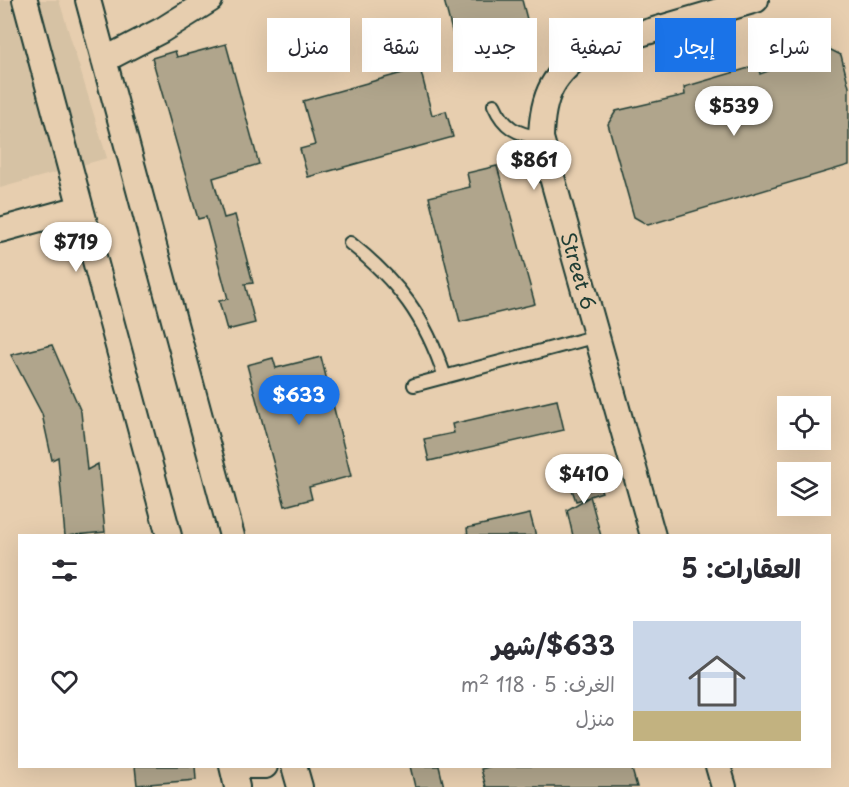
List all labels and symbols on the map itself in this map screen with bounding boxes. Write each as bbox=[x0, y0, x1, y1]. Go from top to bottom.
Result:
pin: $539 bbox=[698, 86, 770, 137]
pin: $861 bbox=[498, 140, 570, 191]
pin: $719 bbox=[40, 222, 112, 273]
street label: Street 6 bbox=[554, 228, 604, 313]
pin: $633 bbox=[263, 375, 335, 426]
pin: $410 bbox=[548, 454, 620, 505]

